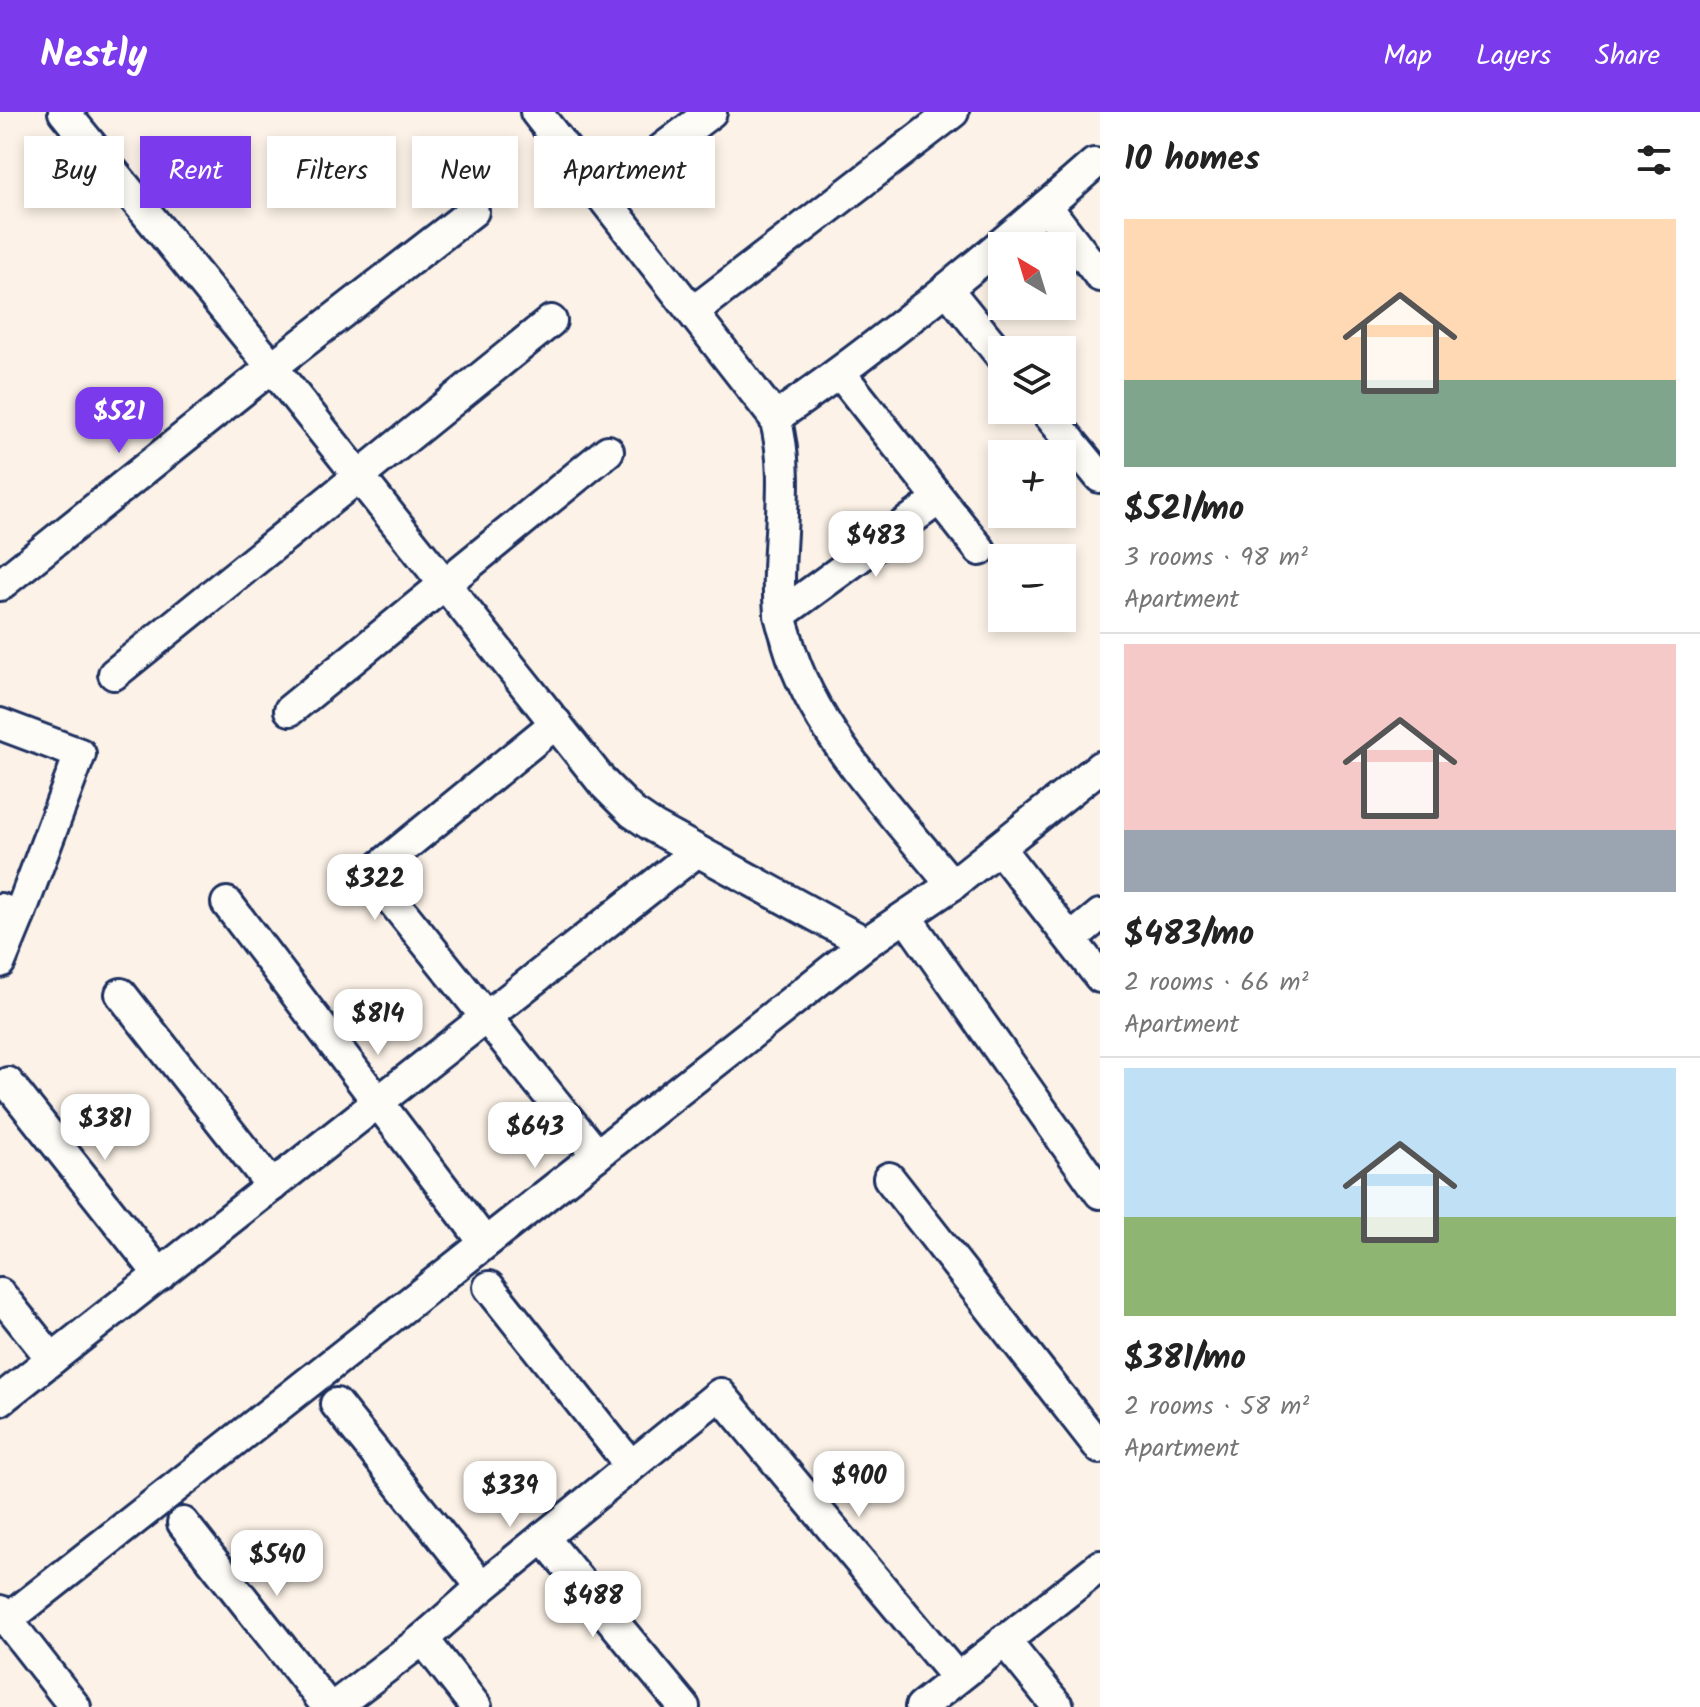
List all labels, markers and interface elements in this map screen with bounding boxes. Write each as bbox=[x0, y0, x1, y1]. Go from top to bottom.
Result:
text: Nestly bbox=[40, 26, 147, 86]
text: Map bbox=[1383, 34, 1432, 79]
text: Layers bbox=[1476, 34, 1551, 79]
text: Share bbox=[1595, 34, 1660, 79]
text: 10 homes bbox=[1124, 133, 1260, 187]
chip: Buy bbox=[24, 136, 124, 208]
chip: Rent bbox=[140, 136, 251, 208]
chip: Filters bbox=[267, 136, 396, 208]
chip: New bbox=[412, 136, 518, 208]
chip: Apartment bbox=[534, 136, 715, 208]
icon: filters bbox=[1632, 138, 1676, 182]
north arrow bbox=[988, 232, 1076, 320]
map controls bbox=[988, 232, 1076, 632]
icon: home bbox=[1328, 271, 1472, 415]
button: layers bbox=[988, 336, 1076, 424]
pin: $521 bbox=[72, 387, 166, 455]
text: $521 bbox=[93, 392, 145, 434]
button: + bbox=[988, 440, 1076, 528]
text: $521/mo bbox=[1124, 483, 1244, 537]
pin: $483 bbox=[829, 511, 923, 579]
text: $483 bbox=[846, 516, 906, 558]
text: 3 rooms · 98 m² bbox=[1124, 537, 1308, 579]
button: − bbox=[988, 544, 1076, 632]
text: Apartment bbox=[1124, 579, 1239, 621]
icon: home bbox=[1328, 696, 1472, 840]
pin: $322 bbox=[328, 854, 422, 922]
text: $322 bbox=[345, 859, 405, 901]
text: $483/mo bbox=[1124, 908, 1254, 962]
text: 2 rooms · 66 m² bbox=[1124, 962, 1309, 1004]
pin: $814 bbox=[331, 989, 425, 1057]
text: $814 bbox=[352, 994, 404, 1036]
text: Apartment bbox=[1124, 1004, 1239, 1046]
pin: $381 bbox=[58, 1094, 152, 1162]
text: $381 bbox=[79, 1099, 131, 1141]
pin: $643 bbox=[488, 1102, 582, 1170]
text: $643 bbox=[506, 1107, 564, 1149]
icon: home bbox=[1328, 1120, 1472, 1264]
text: $381/mo bbox=[1124, 1332, 1246, 1386]
text: 2 rooms · 58 m² bbox=[1124, 1386, 1309, 1428]
text: Apartment bbox=[1124, 1428, 1239, 1470]
pin: $900 bbox=[812, 1451, 906, 1519]
text: $900 bbox=[831, 1456, 887, 1498]
pin: $339 bbox=[463, 1461, 557, 1529]
text: $339 bbox=[482, 1466, 539, 1508]
pin: $540 bbox=[230, 1530, 324, 1598]
text: $540 bbox=[249, 1535, 305, 1577]
pin: $488 bbox=[546, 1571, 640, 1639]
text: $488 bbox=[563, 1576, 623, 1618]

